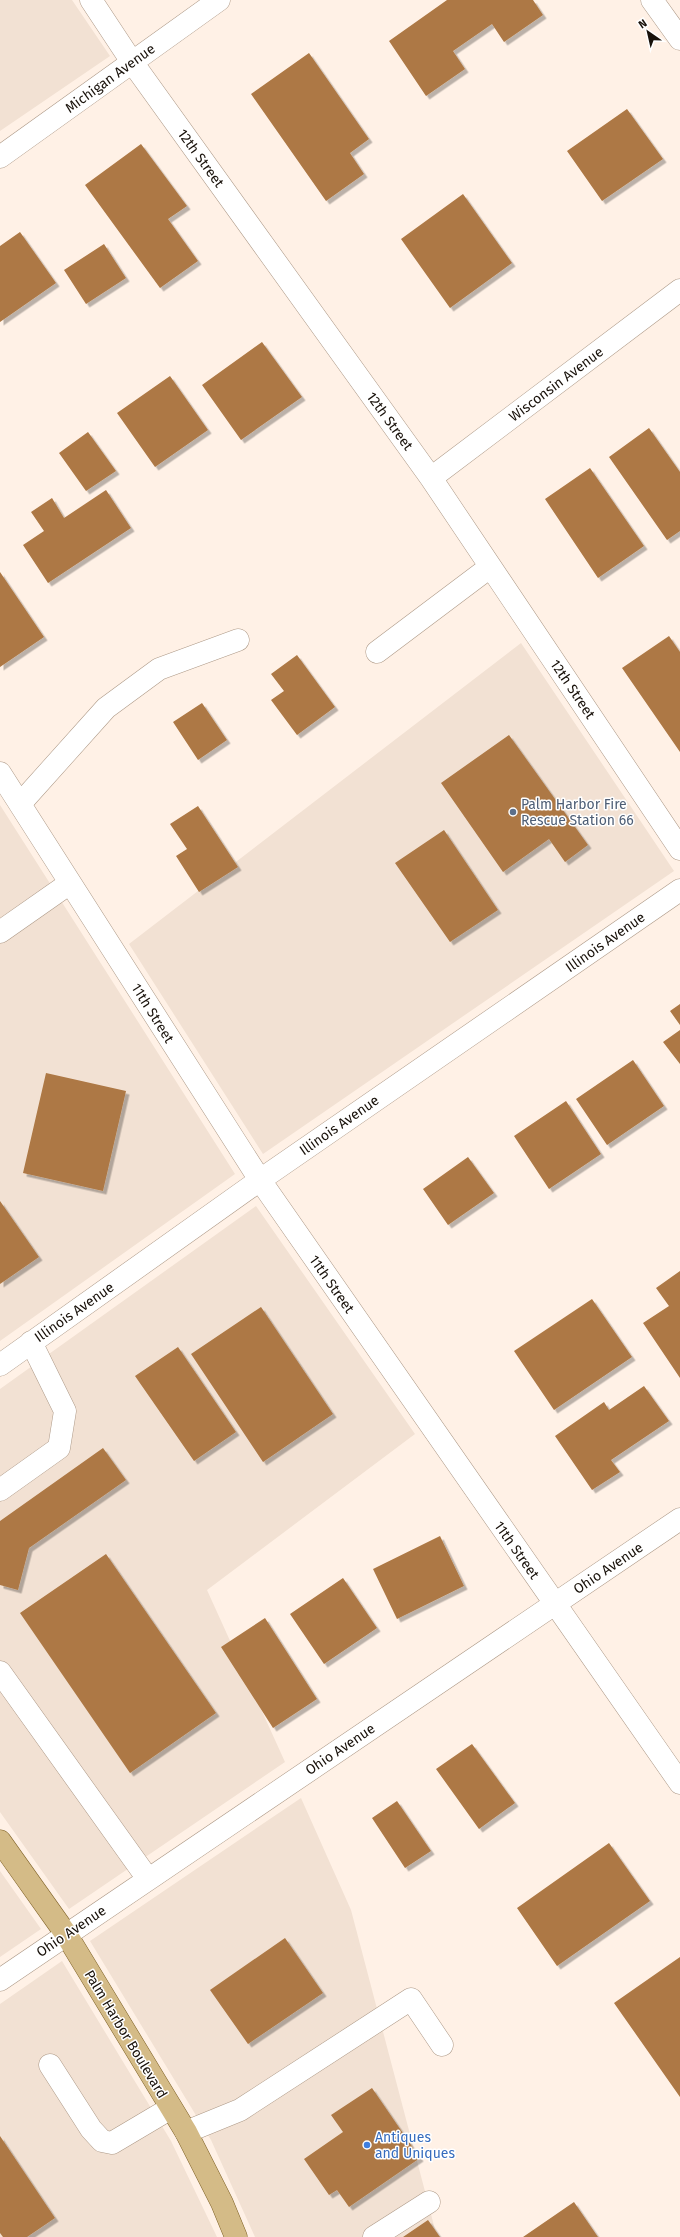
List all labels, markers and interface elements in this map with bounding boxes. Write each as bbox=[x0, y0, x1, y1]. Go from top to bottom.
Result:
north arrow bbox=[628, 12, 668, 52]
text: N bbox=[636, 17, 649, 32]
street label: Michigan Avenue bbox=[62, 40, 158, 117]
street label: 12th Street bbox=[174, 126, 228, 192]
street label: Wisconsin Avenue bbox=[506, 343, 607, 425]
street label: 12th Street bbox=[363, 389, 417, 455]
street label: 12th Street bbox=[547, 656, 599, 723]
place label: Palm Harbor Fire Rescue Station 66 bbox=[521, 796, 634, 829]
marker: Palm Harbor Fire Rescue Station 66 bbox=[508, 807, 518, 817]
street label: Illinois Avenue bbox=[562, 909, 648, 976]
street label: 11th Street bbox=[128, 980, 178, 1047]
street label: Illinois Avenue bbox=[296, 1092, 382, 1159]
street label: 11th Street bbox=[305, 1252, 358, 1317]
street label: Illinois Avenue bbox=[31, 1279, 117, 1346]
street label: 11th Street bbox=[490, 1518, 543, 1583]
street label: Ohio Avenue bbox=[570, 1539, 646, 1598]
street label: Ohio Avenue bbox=[302, 1720, 378, 1779]
street label: Ohio Avenue bbox=[33, 1902, 109, 1961]
street label: Palm Harbor Boulevard bbox=[80, 1967, 171, 2102]
place label: Antiques and Uniques bbox=[375, 2129, 455, 2162]
marker: Antiques and Uniques bbox=[362, 2140, 372, 2150]

